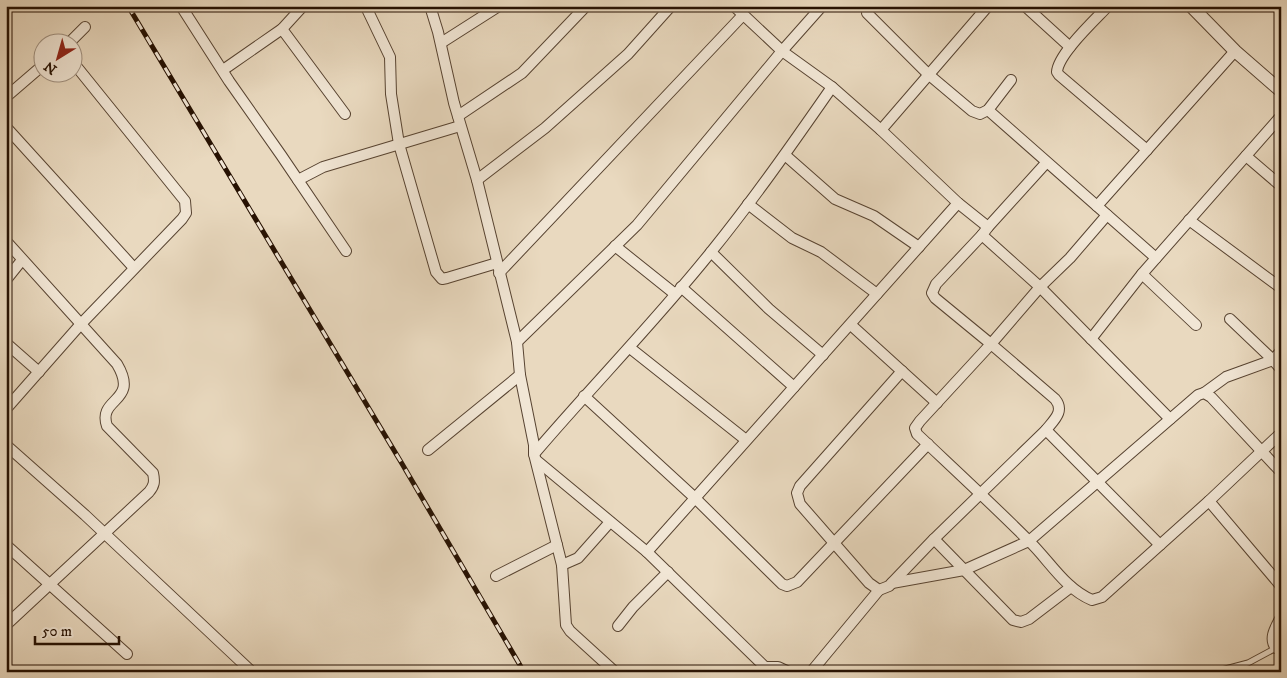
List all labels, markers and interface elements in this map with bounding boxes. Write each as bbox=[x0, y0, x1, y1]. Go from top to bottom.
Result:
north arrow bbox=[32, 32, 82, 82]
text: N bbox=[40, 57, 61, 78]
scale bar bbox=[35, 613, 119, 645]
text: 50 m bbox=[42, 622, 72, 641]

